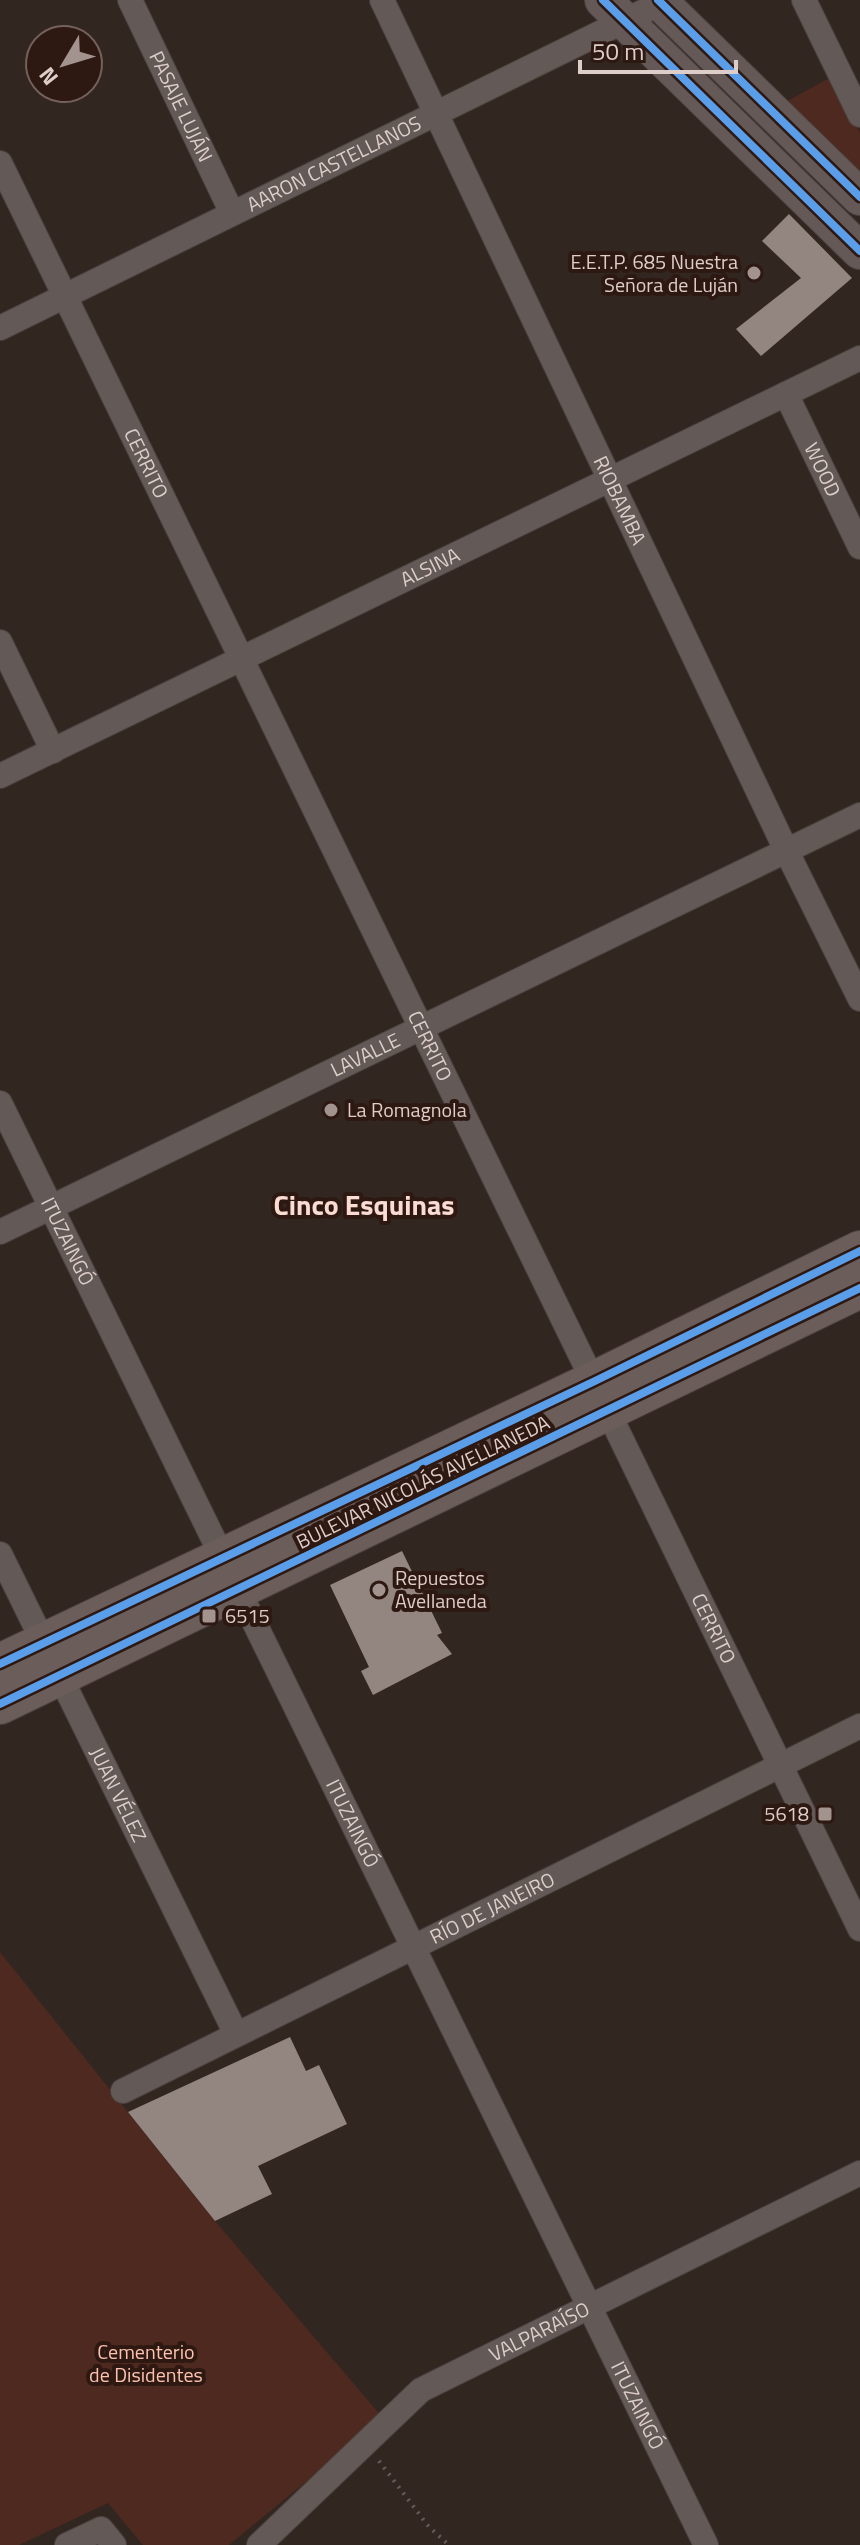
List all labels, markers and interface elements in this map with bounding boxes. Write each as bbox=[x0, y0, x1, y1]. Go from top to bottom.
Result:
north arrow bbox=[24, 24, 104, 104]
scale bar bbox=[580, 24, 736, 74]
text: 50 m bbox=[592, 33, 644, 69]
street label: PASAJE LUJÁN bbox=[142, 45, 221, 167]
text: N bbox=[30, 60, 66, 93]
street label: AARON CASTELLANOS bbox=[241, 107, 426, 219]
place label: E.E.T.P. 685 Nuestra Señora de Luján bbox=[570, 246, 738, 300]
marker: E.E.T.P. 685 Nuestra Señora de Luján bbox=[745, 264, 763, 282]
street label: CERRITO bbox=[116, 423, 177, 504]
street label: WOOD bbox=[797, 437, 849, 502]
street label: RIOBAMBA bbox=[586, 450, 655, 550]
street label: ALSINA bbox=[395, 539, 465, 594]
street label: CERRITO bbox=[400, 1005, 461, 1086]
street label: LAVALLE bbox=[325, 1024, 405, 1085]
place label: La Romagnola bbox=[347, 1094, 467, 1125]
marker: La Romagnola bbox=[322, 1101, 340, 1119]
district label: Cinco Esquinas bbox=[274, 1183, 455, 1226]
street label: ITUZAINGÓ bbox=[33, 1192, 103, 1291]
street label: BULEVAR NICOLÁS AVELLANEDA bbox=[291, 1406, 555, 1557]
place label: Repuestos Avellaneda bbox=[395, 1562, 487, 1616]
marker: Repuestos Avellaneda bbox=[370, 1581, 388, 1599]
street label: CERRITO bbox=[684, 1588, 744, 1669]
place label: 6515 bbox=[225, 1600, 270, 1631]
marker: 6515 bbox=[200, 1607, 218, 1625]
street label: JUAN VÉLEZ bbox=[82, 1741, 155, 1847]
street label: ITUZAINGÓ bbox=[318, 1774, 388, 1873]
place label: 5618 bbox=[764, 1798, 809, 1829]
marker: 5618 bbox=[816, 1805, 834, 1823]
street label: RÍO DE JANEIRO bbox=[424, 1864, 560, 1952]
street label: VALPARAÍSO bbox=[483, 2293, 595, 2369]
park label: Cementerio de Disidentes bbox=[89, 2336, 203, 2390]
street label: ITUZAINGÓ bbox=[603, 2356, 673, 2455]

